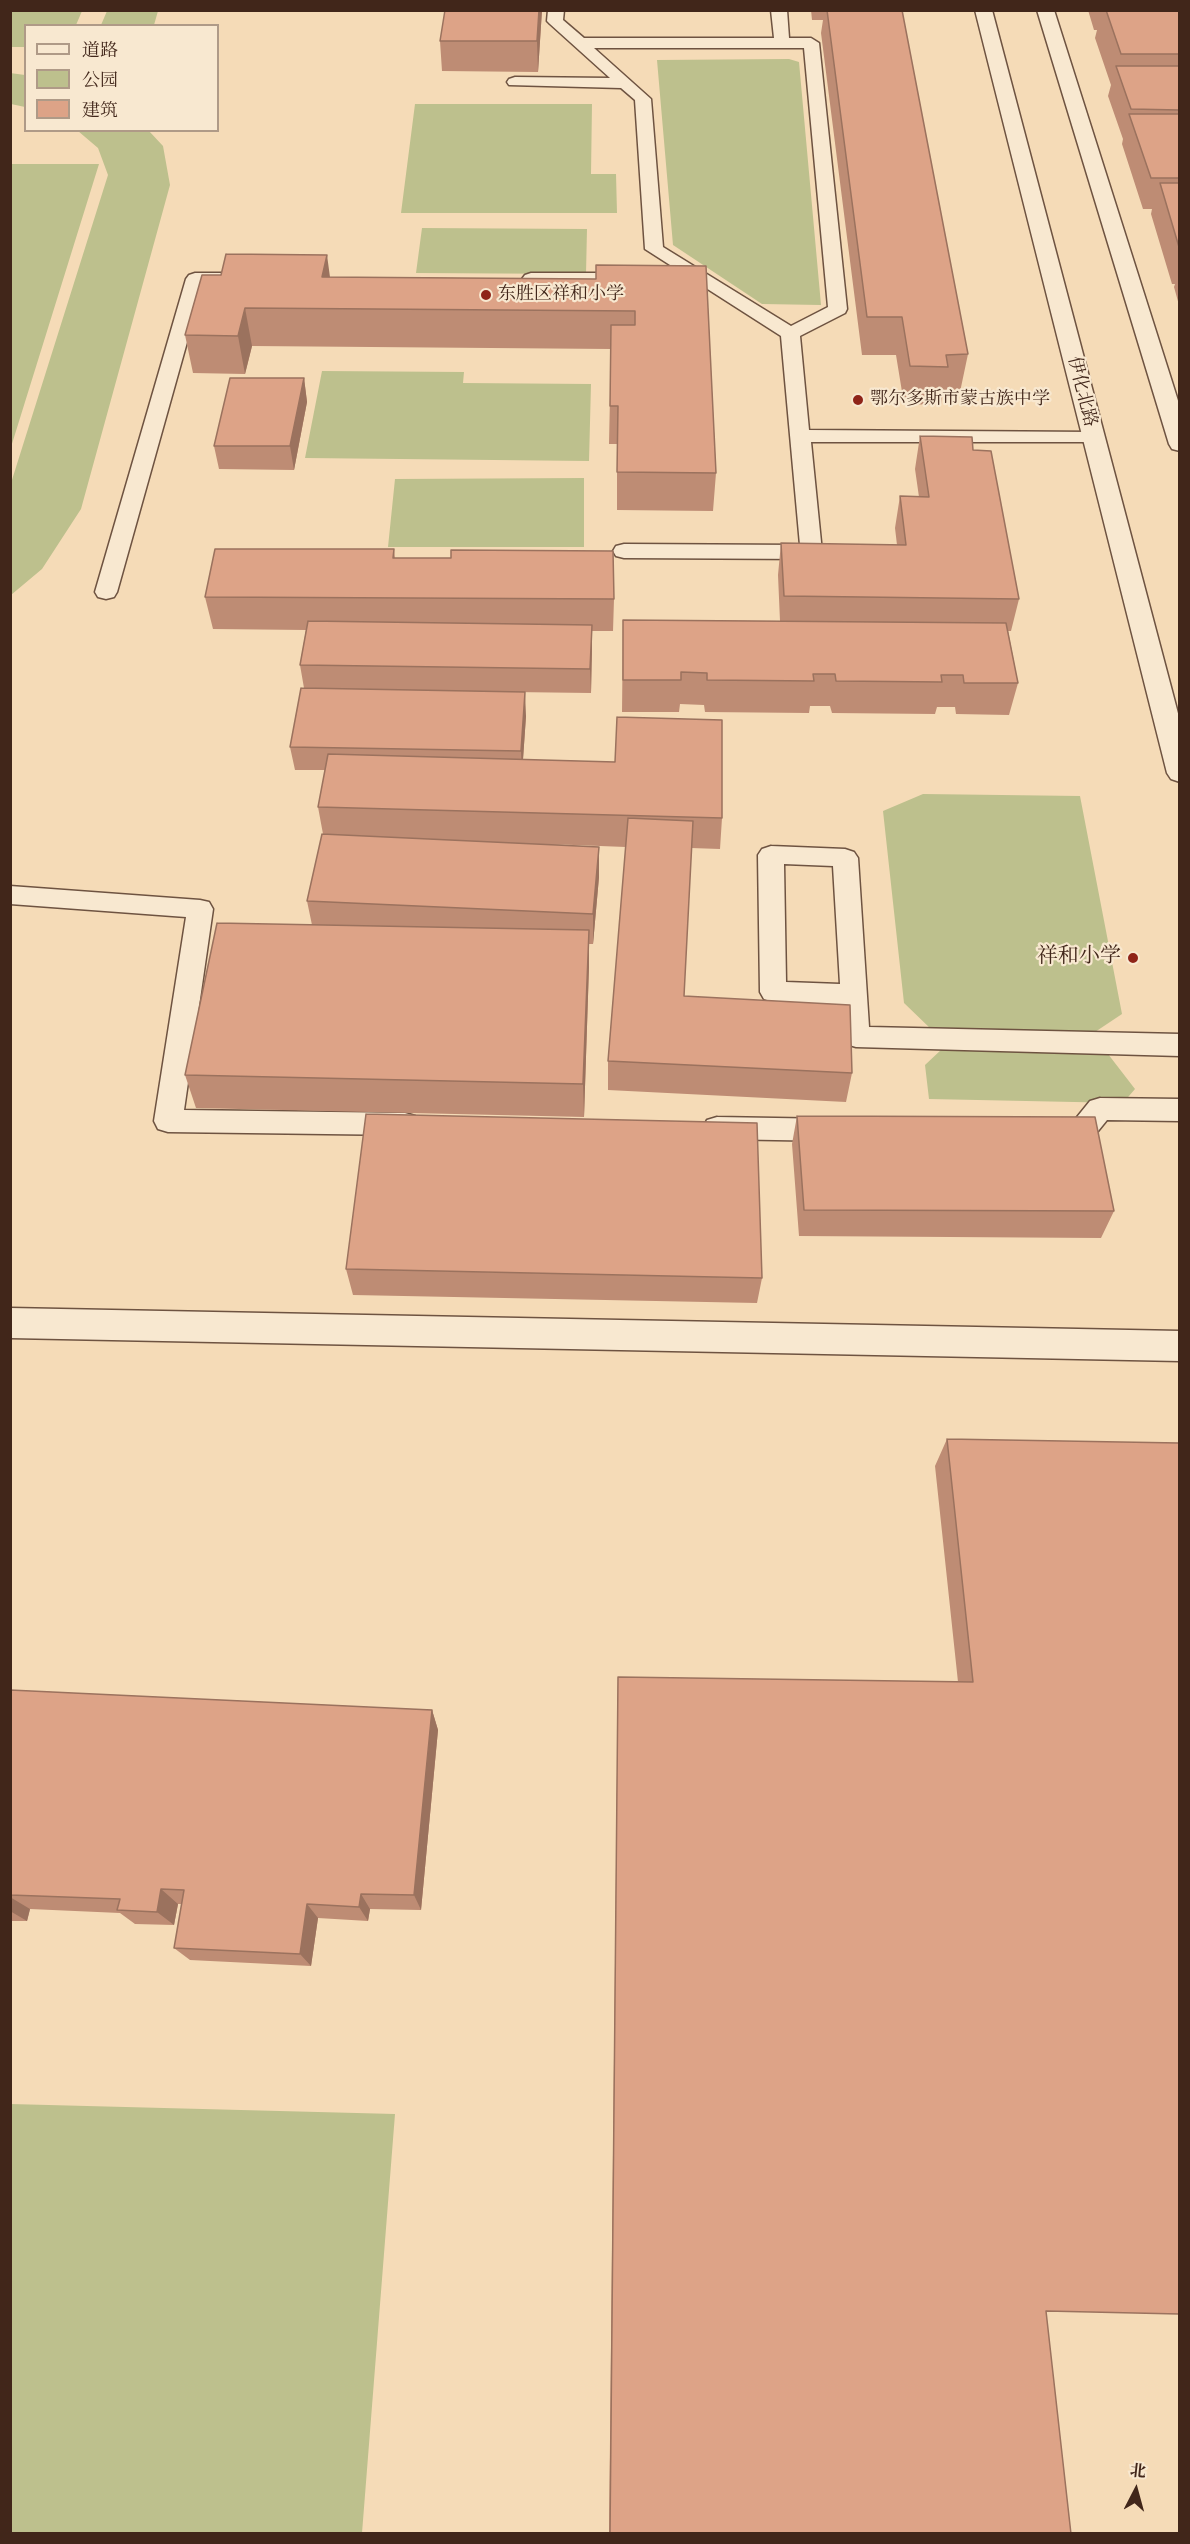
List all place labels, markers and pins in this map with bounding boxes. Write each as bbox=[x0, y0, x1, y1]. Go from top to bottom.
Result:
place label: 东胜区祥和小学 bbox=[498, 284, 624, 306]
marker: 东胜区祥和小学 bbox=[479, 288, 493, 302]
place label: 鄂尔多斯市蒙古族中学 bbox=[870, 389, 1050, 411]
marker: 鄂尔多斯市蒙古族中学 bbox=[851, 393, 865, 407]
place label: 祥和小学 bbox=[1037, 945, 1121, 971]
marker: 祥和小学 bbox=[1126, 951, 1140, 965]

